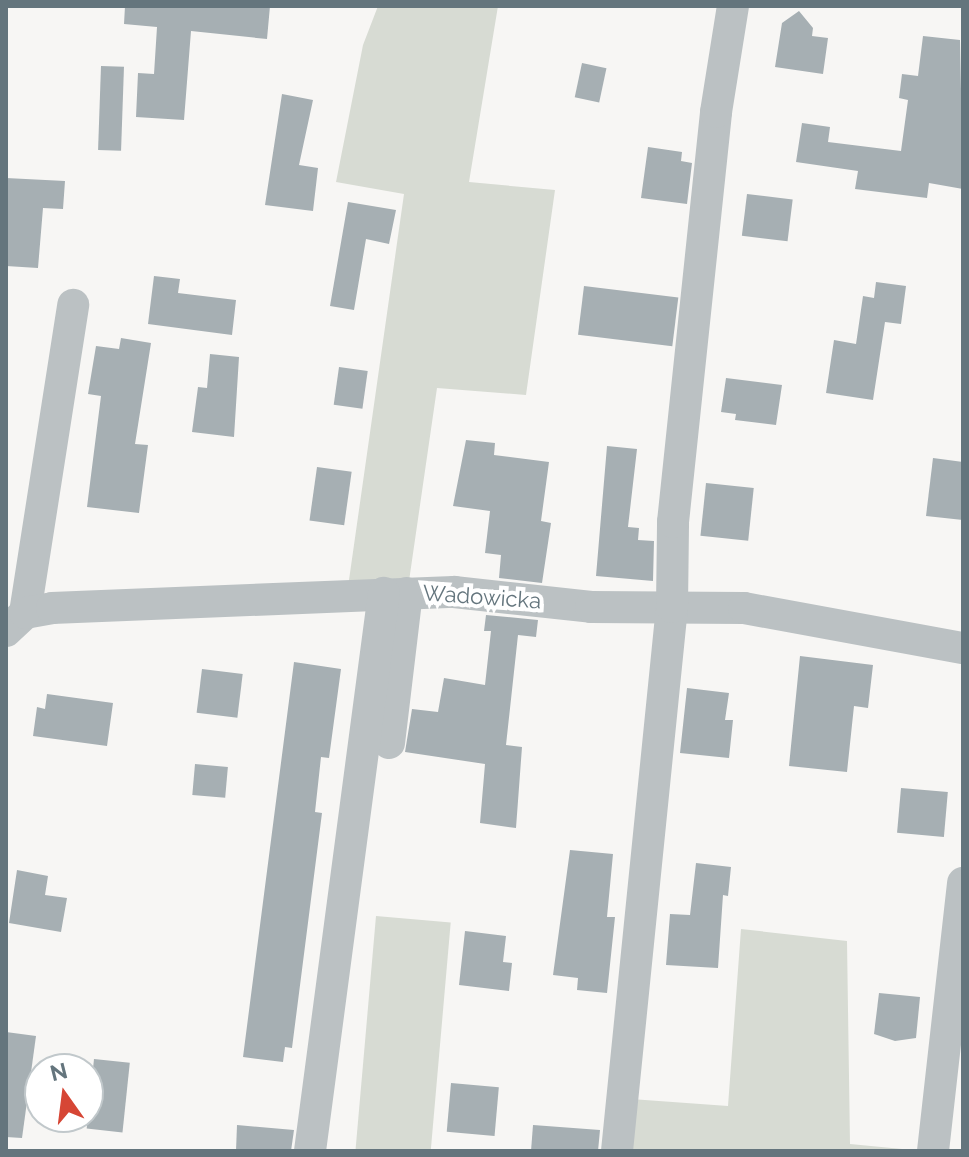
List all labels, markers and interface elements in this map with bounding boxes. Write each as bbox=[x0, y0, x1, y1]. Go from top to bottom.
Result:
street label: Wadowicka bbox=[422, 580, 542, 614]
north arrow bbox=[24, 1053, 104, 1133]
text: N bbox=[47, 1057, 70, 1086]

